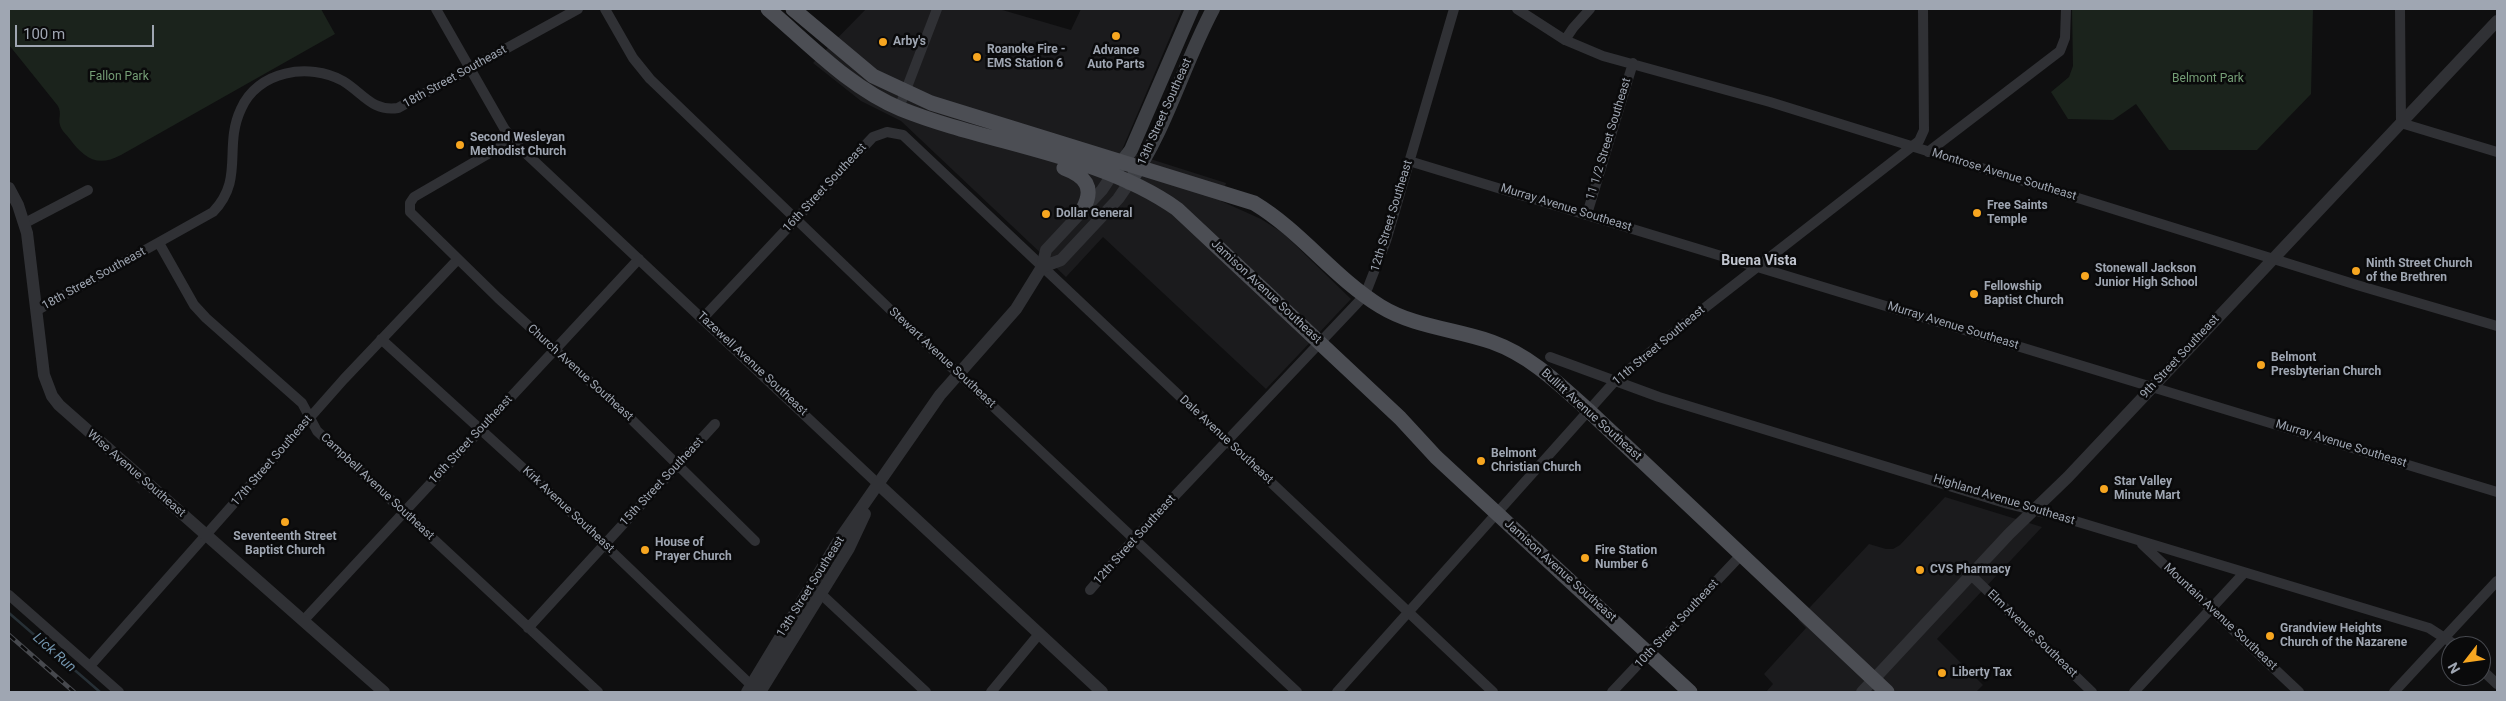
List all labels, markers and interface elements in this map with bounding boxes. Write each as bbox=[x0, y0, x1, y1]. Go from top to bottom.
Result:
scale bar bbox=[18, 15, 156, 47]
text: 100 m bbox=[23, 25, 65, 43]
marker: Advance Auto Parts bbox=[1110, 30, 1122, 42]
place label: Arby's bbox=[893, 35, 926, 49]
marker: Arby's bbox=[877, 36, 889, 48]
street label: 18th Street Southeast bbox=[401, 43, 509, 111]
place label: Roanoke Fire - EMS Station 6 bbox=[987, 43, 1065, 71]
place label: Advance Auto Parts bbox=[1087, 44, 1145, 72]
marker: Roanoke Fire - EMS Station 6 bbox=[971, 51, 983, 63]
street label: 13th Street Southeast bbox=[1135, 56, 1195, 168]
park label: Fallon Park bbox=[89, 70, 149, 84]
park label: Belmont Park bbox=[2172, 72, 2244, 86]
street label: 11 1/2 Street Southeast bbox=[1584, 76, 1634, 202]
place label: Second Wesleyan Methodist Church bbox=[470, 131, 566, 159]
marker: Second Wesleyan Methodist Church bbox=[454, 139, 466, 151]
street label: 16th Street Southeast bbox=[780, 141, 870, 235]
street label: Montrose Avenue Southeast bbox=[1930, 146, 2078, 204]
street label: 12th Street Southeast bbox=[1368, 159, 1416, 273]
street label: Murray Avenue Southeast bbox=[1499, 181, 1633, 235]
place label: Free Saints Temple bbox=[1987, 199, 2048, 227]
place label: Dollar General bbox=[1056, 207, 1132, 221]
marker: Free Saints Temple bbox=[1971, 207, 1983, 219]
marker: Dollar General bbox=[1040, 208, 1052, 220]
street label: Jamison Avenue Southeast bbox=[1208, 237, 1324, 347]
street label: 18th Street Southeast bbox=[40, 245, 148, 313]
district label: Buena Vista bbox=[1721, 253, 1797, 269]
place label: Ninth Street Church of the Brethren bbox=[2366, 257, 2472, 285]
place label: Stonewall Jackson Junior High School bbox=[2095, 262, 2198, 290]
marker: Ninth Street Church of the Brethren bbox=[2350, 265, 2362, 277]
marker: Stonewall Jackson Junior High School bbox=[2079, 270, 2091, 282]
place label: Fellowship Baptist Church bbox=[1984, 280, 2064, 308]
marker: Fellowship Baptist Church bbox=[1968, 288, 1980, 300]
street label: Murray Avenue Southeast bbox=[1886, 299, 2020, 353]
street label: 11th Street Southeast bbox=[1610, 303, 1708, 389]
street label: Stewart Avenue Southeast bbox=[886, 305, 998, 411]
street label: Tazewell Avenue Southeast bbox=[694, 309, 810, 419]
street label: 9th Street Southeast bbox=[2138, 312, 2222, 402]
street label: Church Avenue Southeast bbox=[524, 322, 636, 424]
place label: Belmont Presbyterian Church bbox=[2271, 351, 2381, 379]
marker: Belmont Presbyterian Church bbox=[2255, 359, 2267, 371]
street label: Bullitt Avenue Southeast bbox=[1538, 366, 1644, 464]
street label: 16th Street Southeast bbox=[426, 393, 516, 487]
street label: Dale Avenue Southeast bbox=[1176, 393, 1276, 487]
street label: 17th Street Southeast bbox=[229, 413, 315, 509]
street label: Murray Avenue Southeast bbox=[2274, 417, 2408, 471]
street label: Wise Avenue Southeast bbox=[84, 427, 188, 521]
street label: Campbell Avenue Southeast bbox=[317, 431, 437, 543]
street label: 15th Street Southeast bbox=[617, 435, 707, 529]
place label: Belmont Christian Church bbox=[1491, 447, 1581, 475]
marker: Belmont Christian Church bbox=[1475, 455, 1487, 467]
street label: Kirk Avenue Southeast bbox=[519, 464, 617, 556]
street label: Highland Avenue Southeast bbox=[1932, 472, 2076, 528]
place label: Star Valley Minute Mart bbox=[2114, 475, 2180, 503]
marker: Star Valley Minute Mart bbox=[2098, 483, 2110, 495]
street label: 12th Street Southeast bbox=[1091, 492, 1179, 588]
marker: Seventeenth Street Baptist Church bbox=[279, 516, 291, 528]
street label: Jamison Avenue Southeast bbox=[1501, 517, 1619, 625]
place label: Seventeenth Street Baptist Church bbox=[233, 530, 337, 558]
street label: 13th Street Southeast bbox=[774, 534, 848, 640]
place label: House of Prayer Church bbox=[655, 536, 732, 564]
marker: House of Prayer Church bbox=[639, 544, 651, 556]
place label: Fire Station Number 6 bbox=[1595, 544, 1657, 572]
marker: Fire Station Number 6 bbox=[1579, 552, 1591, 564]
street label: Mountain Avenue Southeast bbox=[2160, 561, 2280, 673]
place label: CVS Pharmacy bbox=[1930, 563, 2010, 577]
marker: CVS Pharmacy bbox=[1914, 564, 1926, 576]
street label: 10th Street Southeast bbox=[1632, 577, 1722, 671]
street label: Elm Avenue Southeast bbox=[1984, 587, 2080, 681]
place label: Grandview Heights Church of the Nazarene bbox=[2280, 622, 2407, 650]
water label: Lick Run bbox=[29, 630, 79, 676]
marker: Grandview Heights Church of the Nazarene bbox=[2264, 630, 2276, 642]
north arrow bbox=[2441, 636, 2491, 686]
text: N bbox=[2444, 660, 2463, 676]
place label: Liberty Tax bbox=[1952, 666, 2012, 680]
marker: Liberty Tax bbox=[1936, 667, 1948, 679]

